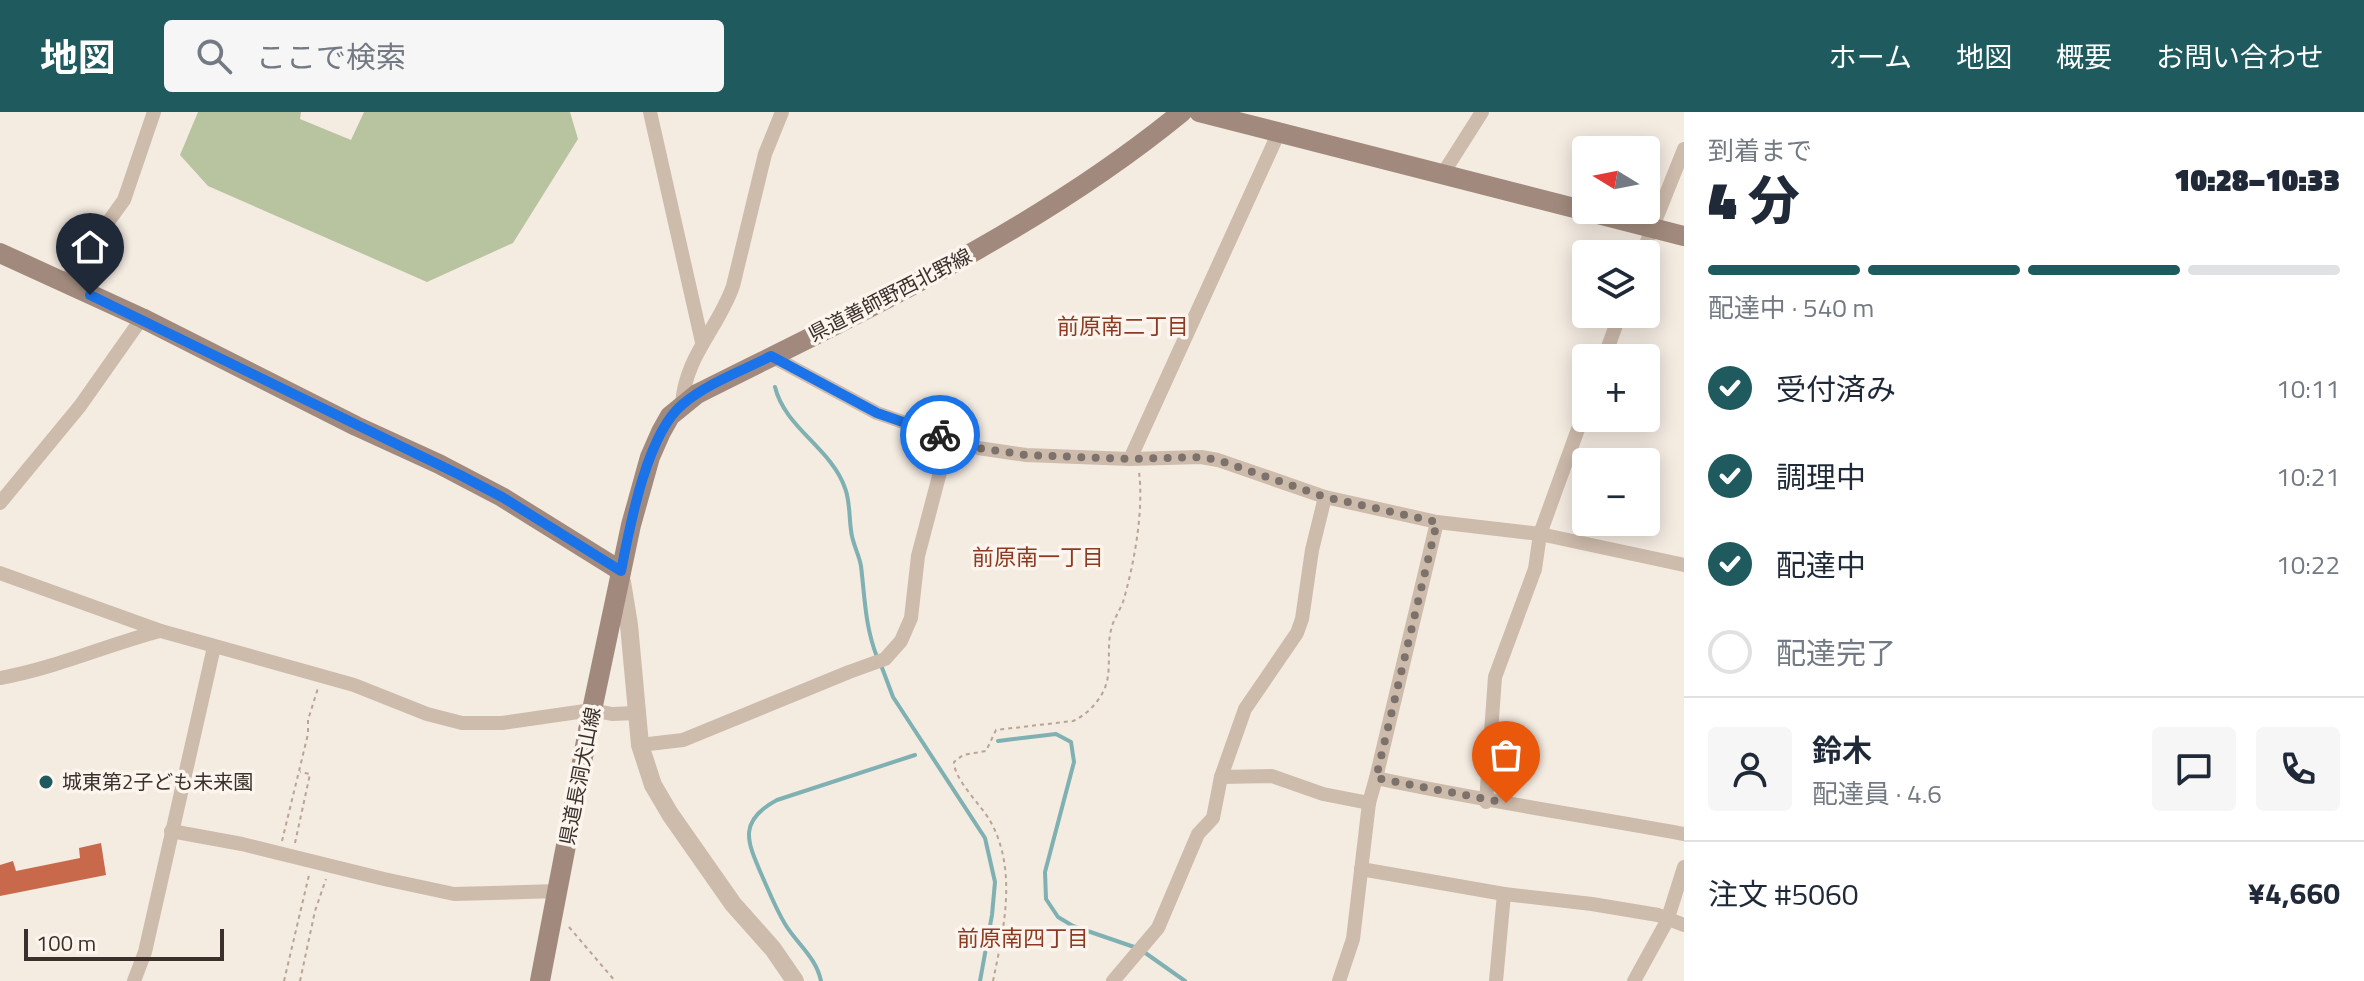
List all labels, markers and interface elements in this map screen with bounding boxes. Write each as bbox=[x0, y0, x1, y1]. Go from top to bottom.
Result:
search box bbox=[164, 20, 724, 92]
text: 地図 bbox=[40, 28, 116, 86]
icon: search bbox=[192, 34, 236, 78]
text: ここで検索 bbox=[256, 34, 406, 80]
text: ホーム bbox=[1829, 35, 1912, 78]
text: 地図 bbox=[1956, 35, 2012, 78]
text: 概要 bbox=[2056, 35, 2112, 78]
text: お問い合わせ bbox=[2156, 35, 2324, 78]
text: 到着まで bbox=[1708, 131, 1812, 170]
north arrow bbox=[1572, 136, 1660, 224]
map controls bbox=[1572, 136, 1660, 536]
text: 10:28–10:33 bbox=[2174, 157, 2340, 203]
text: 4 分 bbox=[1708, 160, 1800, 239]
pin bbox=[56, 213, 124, 295]
icon: home bbox=[68, 225, 112, 269]
street label: 県道善師野西北野線 bbox=[803, 240, 977, 349]
button: layers bbox=[1572, 240, 1660, 328]
text: 配達中 · 540 m bbox=[1708, 288, 1874, 327]
district label: 前原南二丁目 bbox=[1057, 309, 1189, 343]
button: + bbox=[1572, 344, 1660, 432]
icon: check bbox=[1708, 366, 1752, 410]
text: 受付済み bbox=[1776, 366, 1896, 412]
text: 10:11 bbox=[2276, 369, 2340, 408]
courier bbox=[900, 395, 980, 475]
icon: bike bbox=[918, 413, 962, 457]
button: − bbox=[1572, 448, 1660, 536]
icon: check bbox=[1708, 454, 1752, 498]
text: 調理中 bbox=[1776, 454, 1866, 500]
text: 10:21 bbox=[2276, 457, 2340, 496]
district label: 前原南一丁目 bbox=[972, 540, 1104, 574]
icon: check bbox=[1708, 542, 1752, 586]
text: 配達中 bbox=[1776, 542, 1866, 588]
text: 10:22 bbox=[2276, 545, 2340, 584]
text: 配達完了 bbox=[1776, 630, 1896, 676]
street label: 県道長洞犬山線 bbox=[551, 704, 608, 848]
pin bbox=[1472, 721, 1540, 803]
button: person bbox=[1708, 727, 1792, 811]
text: 鈴木 bbox=[1812, 727, 1872, 773]
button: chat bbox=[2152, 727, 2236, 811]
button: phone bbox=[2256, 727, 2340, 811]
icon: bag bbox=[1484, 733, 1528, 777]
place label: 城東第2子ども未来園 bbox=[62, 766, 253, 797]
marker: 城東第2子ども未来園 bbox=[37, 773, 55, 791]
text: 配達員 · 4.6 bbox=[1812, 774, 1942, 813]
text: ¥4,660 bbox=[2248, 870, 2340, 916]
text: 注文 #5060 bbox=[1708, 871, 1859, 917]
district label: 前原南四丁目 bbox=[957, 921, 1089, 955]
scale bar bbox=[24, 925, 224, 961]
text: 100 m bbox=[36, 926, 96, 960]

